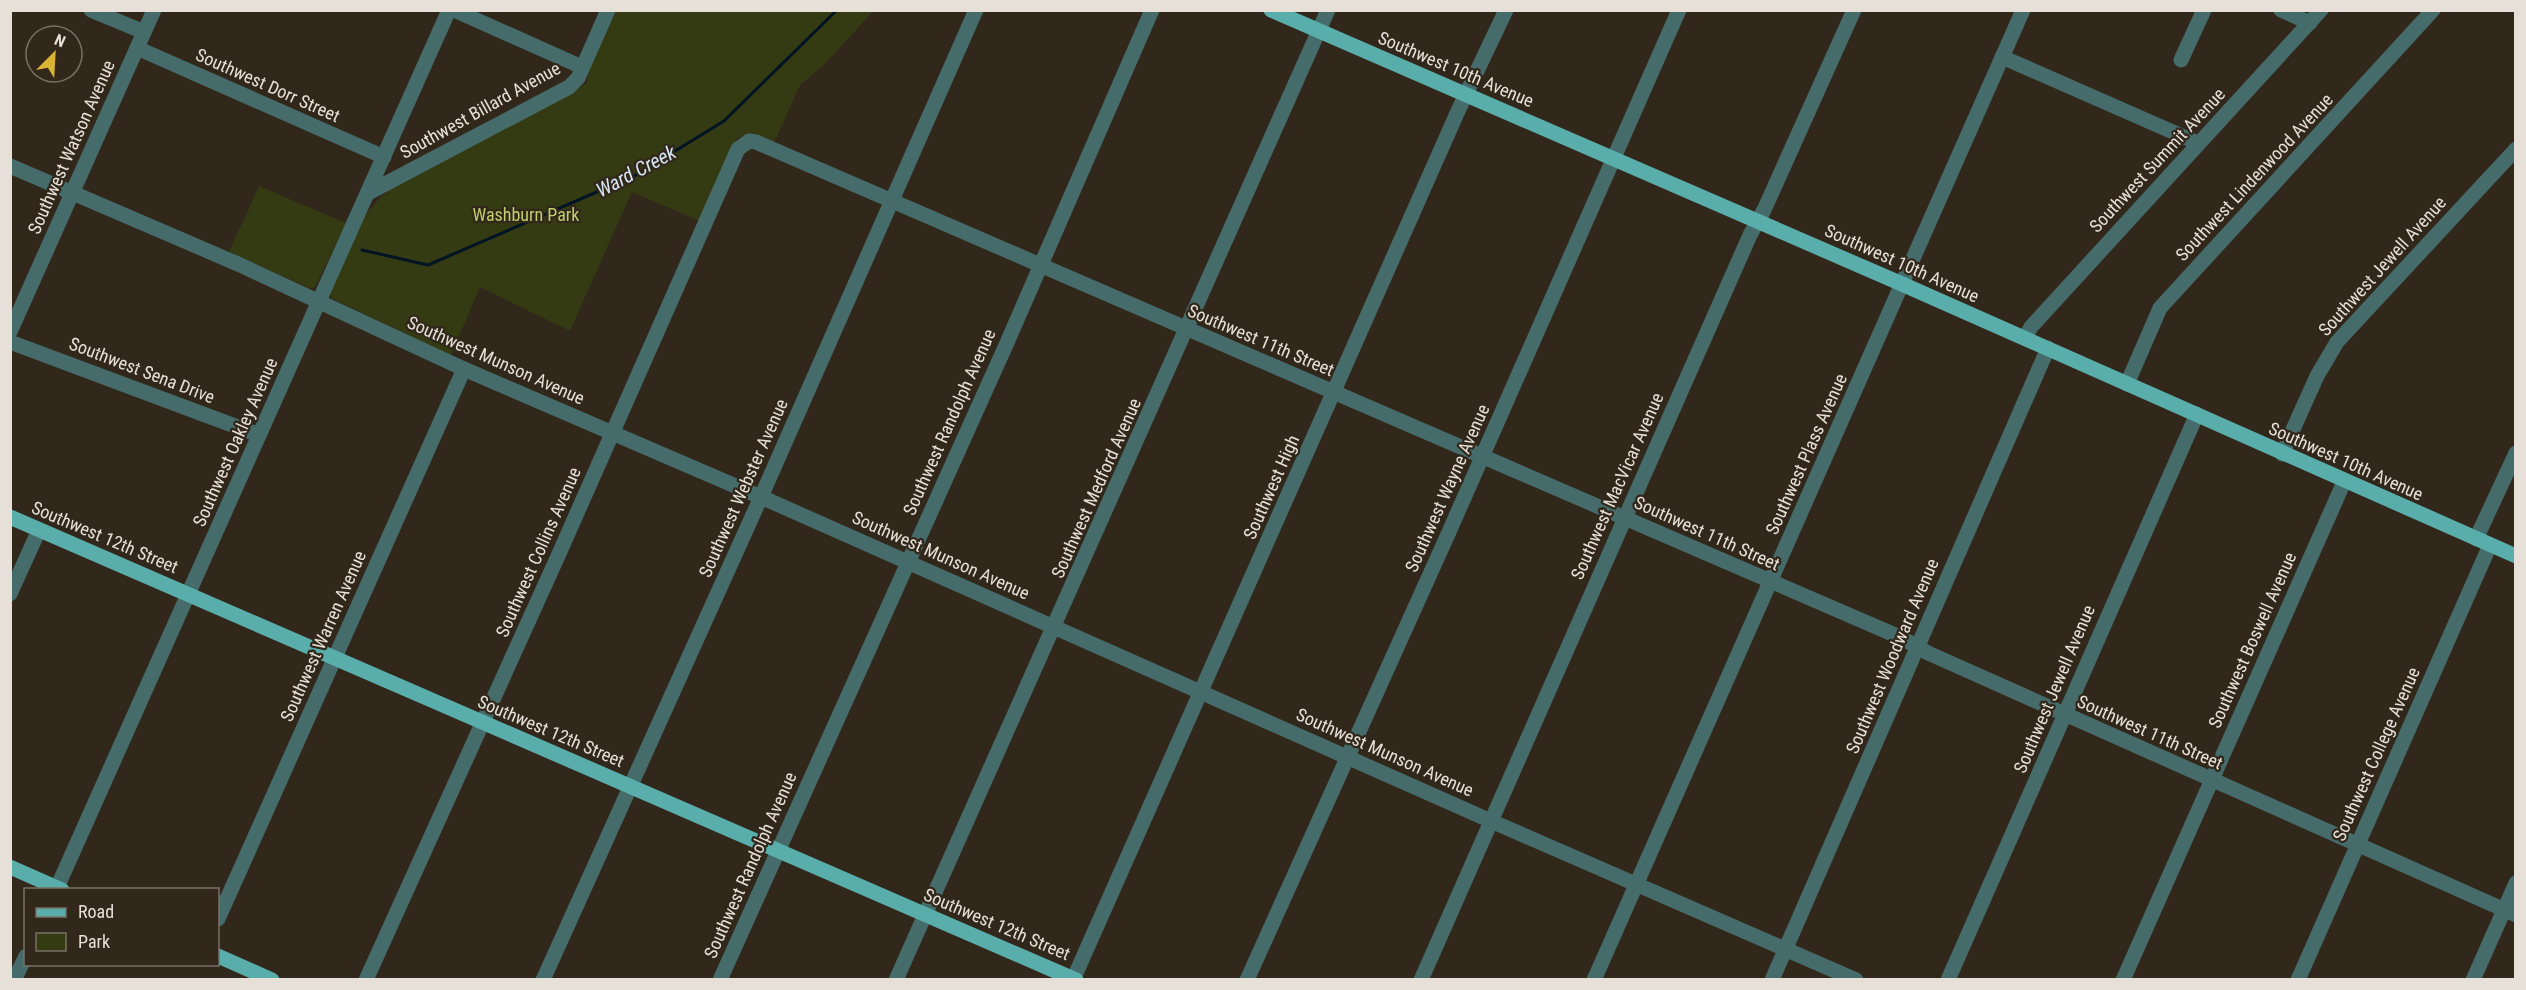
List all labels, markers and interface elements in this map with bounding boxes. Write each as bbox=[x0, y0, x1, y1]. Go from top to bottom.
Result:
north arrow bbox=[24, 24, 84, 84]
street label: Southwest 10th Avenue bbox=[1375, 27, 1537, 111]
text: N bbox=[52, 30, 68, 51]
street label: Southwest Dorr Street bbox=[193, 44, 343, 126]
street label: Southwest Watson Avenue bbox=[23, 57, 119, 237]
street label: Southwest Billard Avenue bbox=[396, 57, 564, 163]
street label: Southwest Summit Avenue bbox=[2085, 84, 2229, 236]
street label: Southwest Lindenwood Avenue bbox=[2171, 89, 2337, 265]
water label: Ward Creek bbox=[592, 139, 681, 202]
street label: Southwest Jewell Avenue bbox=[2314, 192, 2450, 340]
park label: Washburn Park bbox=[473, 204, 579, 225]
street label: Southwest 10th Avenue bbox=[1822, 220, 1982, 306]
street label: Southwest 11th Street bbox=[1185, 300, 1337, 380]
street label: Southwest Munson Avenue bbox=[404, 311, 588, 409]
street label: Southwest Randolph Avenue bbox=[898, 326, 1000, 518]
street label: Southwest Sena Drive bbox=[66, 333, 218, 407]
street label: Southwest Oakley Avenue bbox=[188, 354, 282, 530]
street label: Southwest Plass Avenue bbox=[1761, 370, 1851, 538]
street label: Southwest MacVicar Avenue bbox=[1566, 389, 1668, 583]
street label: Southwest Medford Avenue bbox=[1047, 395, 1145, 581]
street label: Southwest Webster Avenue bbox=[694, 396, 792, 580]
street label: Southwest Wayne Avenue bbox=[1401, 401, 1493, 575]
street label: Southwest 10th Avenue bbox=[2266, 418, 2426, 504]
street label: Southwest High bbox=[1239, 432, 1303, 542]
street label: Southwest Collins Avenue bbox=[491, 464, 585, 640]
street label: Southwest 11th Street bbox=[1631, 491, 1783, 575]
street label: Southwest 12th Street bbox=[29, 497, 181, 577]
street label: Southwest Munson Avenue bbox=[849, 506, 1033, 604]
street label: Southwest Warren Avenue bbox=[276, 547, 370, 725]
street label: Southwest Boswell Avenue bbox=[2204, 549, 2300, 731]
street label: Southwest Woodward Avenue bbox=[1841, 555, 1943, 757]
street label: Southwest Jewell Avenue bbox=[2009, 602, 2099, 776]
street label: Southwest College Avenue bbox=[2328, 664, 2424, 844]
street label: Southwest 11th Street bbox=[2074, 690, 2226, 774]
street label: Southwest 12th Street bbox=[475, 691, 627, 771]
street label: Southwest Munson Avenue bbox=[1293, 703, 1477, 801]
street label: Southwest Randolph Avenue bbox=[699, 769, 801, 961]
street label: Southwest 12th Street bbox=[921, 884, 1073, 964]
legend bbox=[24, 888, 219, 966]
text: Road bbox=[78, 901, 114, 922]
text: Park bbox=[78, 931, 110, 952]

